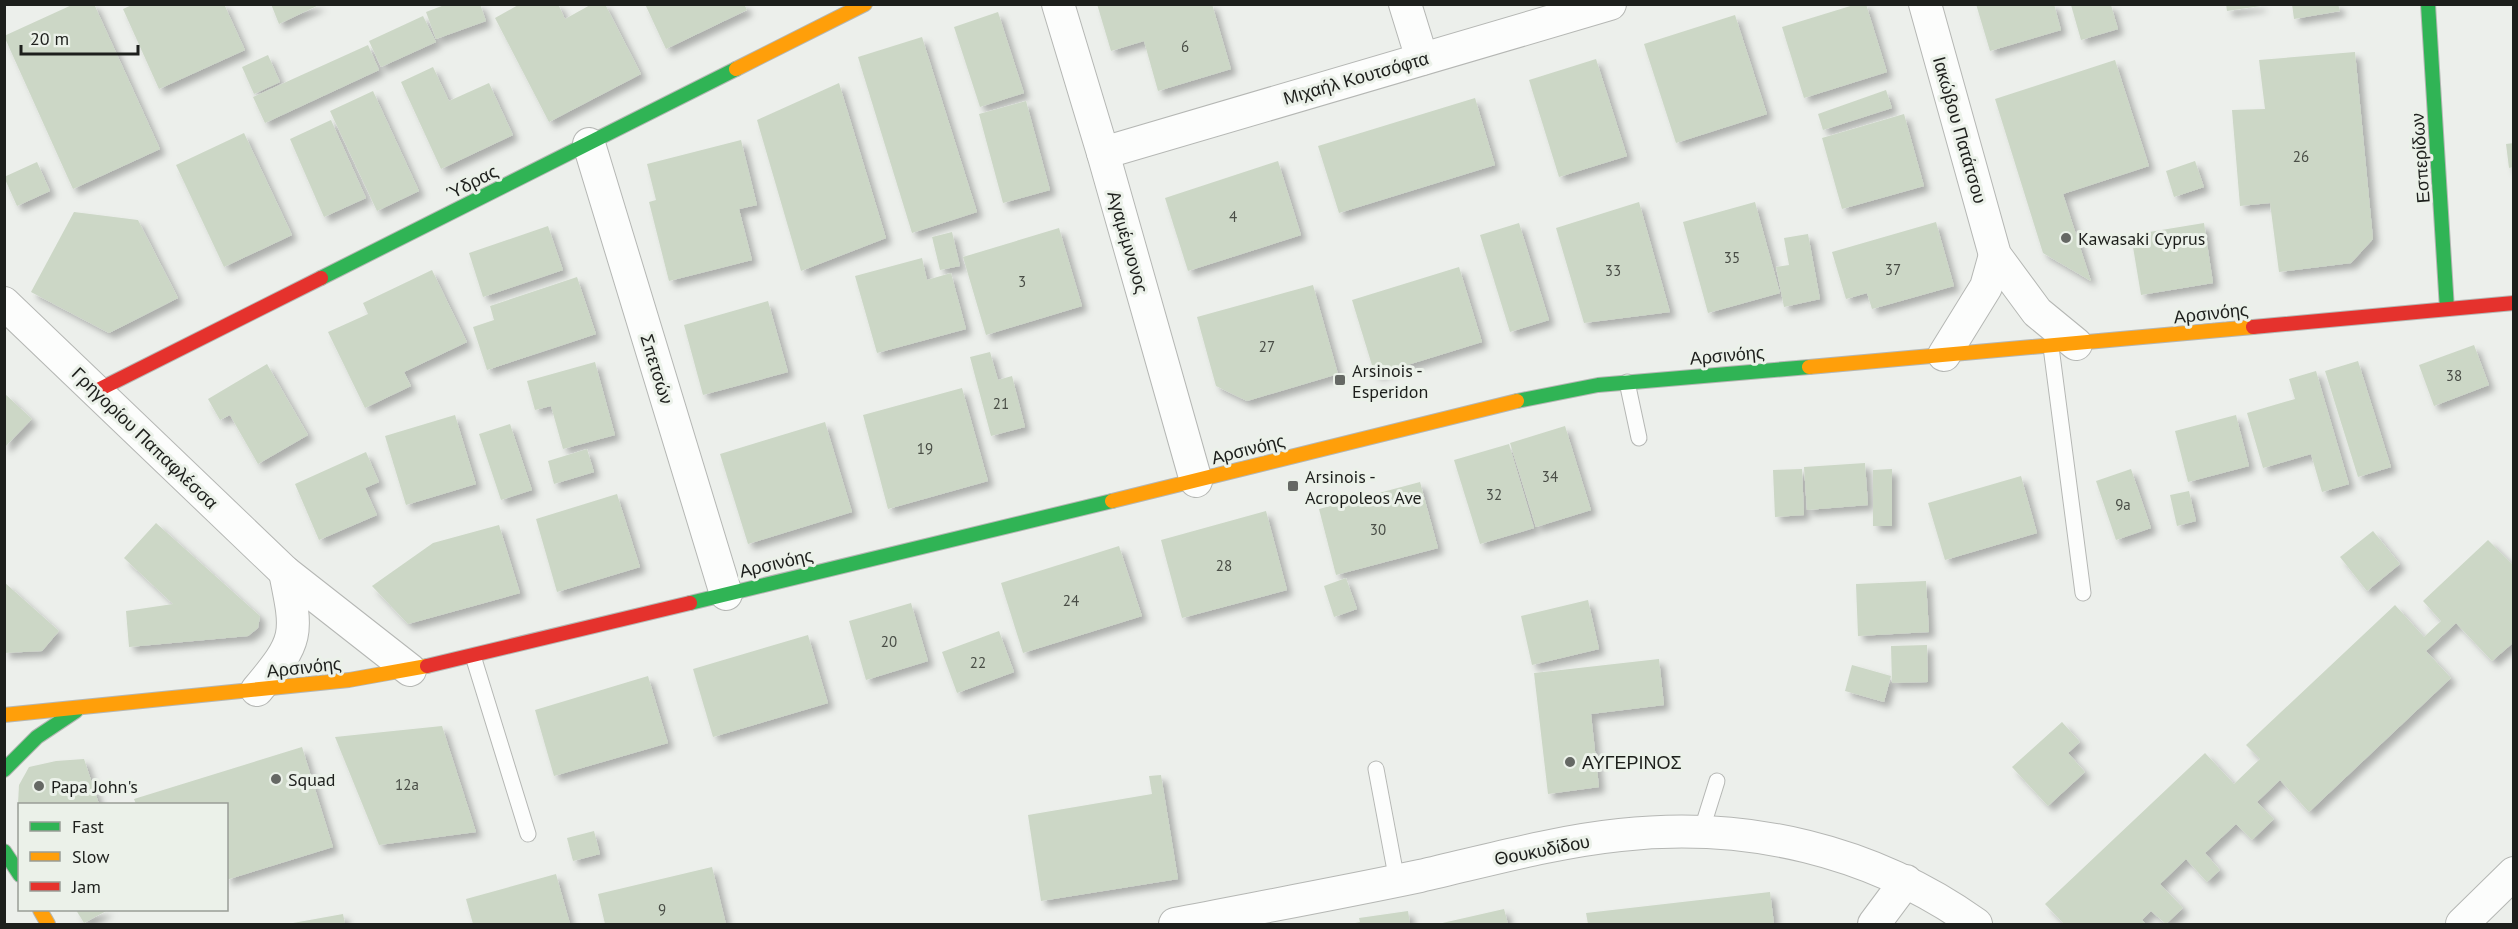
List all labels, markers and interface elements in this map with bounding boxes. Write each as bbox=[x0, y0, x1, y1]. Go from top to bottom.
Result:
scale bar bbox=[21, 18, 138, 56]
text: 20 m bbox=[30, 27, 69, 50]
house number: 6 bbox=[1181, 37, 1189, 56]
street label: Μιχαήλ Κουτσόφτα bbox=[1281, 46, 1431, 110]
street label: Ιακώβου Πατάτσου bbox=[1928, 54, 1992, 206]
street label: Εσπερίδων bbox=[2405, 112, 2435, 204]
house number: 26 bbox=[2293, 147, 2309, 166]
street label: Ύδρας bbox=[442, 159, 502, 205]
street label: Αγαμέμνονος bbox=[1102, 188, 1154, 296]
house number: 4 bbox=[1229, 207, 1237, 226]
place label: Kawasaki Cyprus bbox=[2078, 227, 2205, 250]
marker: Kawasaki Cyprus bbox=[2059, 231, 2073, 245]
house number: 35 bbox=[1724, 248, 1740, 267]
house number: 37 bbox=[1885, 260, 1901, 279]
house number: 33 bbox=[1605, 261, 1621, 280]
house number: 3 bbox=[1018, 272, 1026, 291]
street label: Αρσινόης bbox=[2172, 298, 2250, 328]
street label: Σπετσών bbox=[635, 331, 679, 407]
house number: 27 bbox=[1259, 337, 1275, 356]
street label: Αρσινόης bbox=[1689, 340, 1766, 370]
place label: Arsinois - Esperidon bbox=[1352, 359, 1428, 403]
street label: Γρηγορίου Παπαφλέσσα bbox=[67, 362, 223, 514]
house number: 38 bbox=[2446, 366, 2462, 385]
marker: Arsinois - Esperidon bbox=[1333, 373, 1347, 387]
house number: 21 bbox=[993, 394, 1009, 413]
street label: Αρσινόης bbox=[1209, 429, 1288, 469]
house number: 19 bbox=[917, 439, 933, 458]
place label: Arsinois - Acropoleos Ave bbox=[1305, 465, 1422, 509]
house number: 34 bbox=[1542, 467, 1558, 486]
marker: Arsinois - Acropoleos Ave bbox=[1286, 479, 1300, 493]
house number: 32 bbox=[1486, 485, 1502, 504]
house number: 9a bbox=[2115, 495, 2131, 514]
house number: 30 bbox=[1370, 520, 1386, 539]
street label: Αρσινόης bbox=[737, 543, 815, 583]
house number: 28 bbox=[1216, 556, 1232, 575]
house number: 24 bbox=[1063, 591, 1079, 610]
house number: 20 bbox=[881, 632, 897, 651]
street label: Αρσινόης bbox=[265, 652, 343, 682]
house number: 22 bbox=[970, 653, 986, 672]
place label: ΑΥΓΕΡΙΝΟΣ bbox=[1582, 751, 1682, 774]
marker: ΑΥΓΕΡΙΝΟΣ bbox=[1563, 755, 1577, 769]
place label: Squad bbox=[288, 768, 336, 791]
marker: Squad bbox=[269, 772, 283, 786]
place label: Papa John's bbox=[51, 775, 138, 798]
house number: 12a bbox=[395, 775, 419, 794]
marker: Papa John's bbox=[32, 779, 46, 793]
legend bbox=[18, 803, 228, 911]
text: Fast bbox=[72, 815, 104, 838]
street label: Θουκυδίδου bbox=[1492, 829, 1592, 871]
text: Slow bbox=[72, 845, 110, 868]
text: Jam bbox=[71, 875, 101, 898]
house number: 9 bbox=[658, 900, 666, 919]

